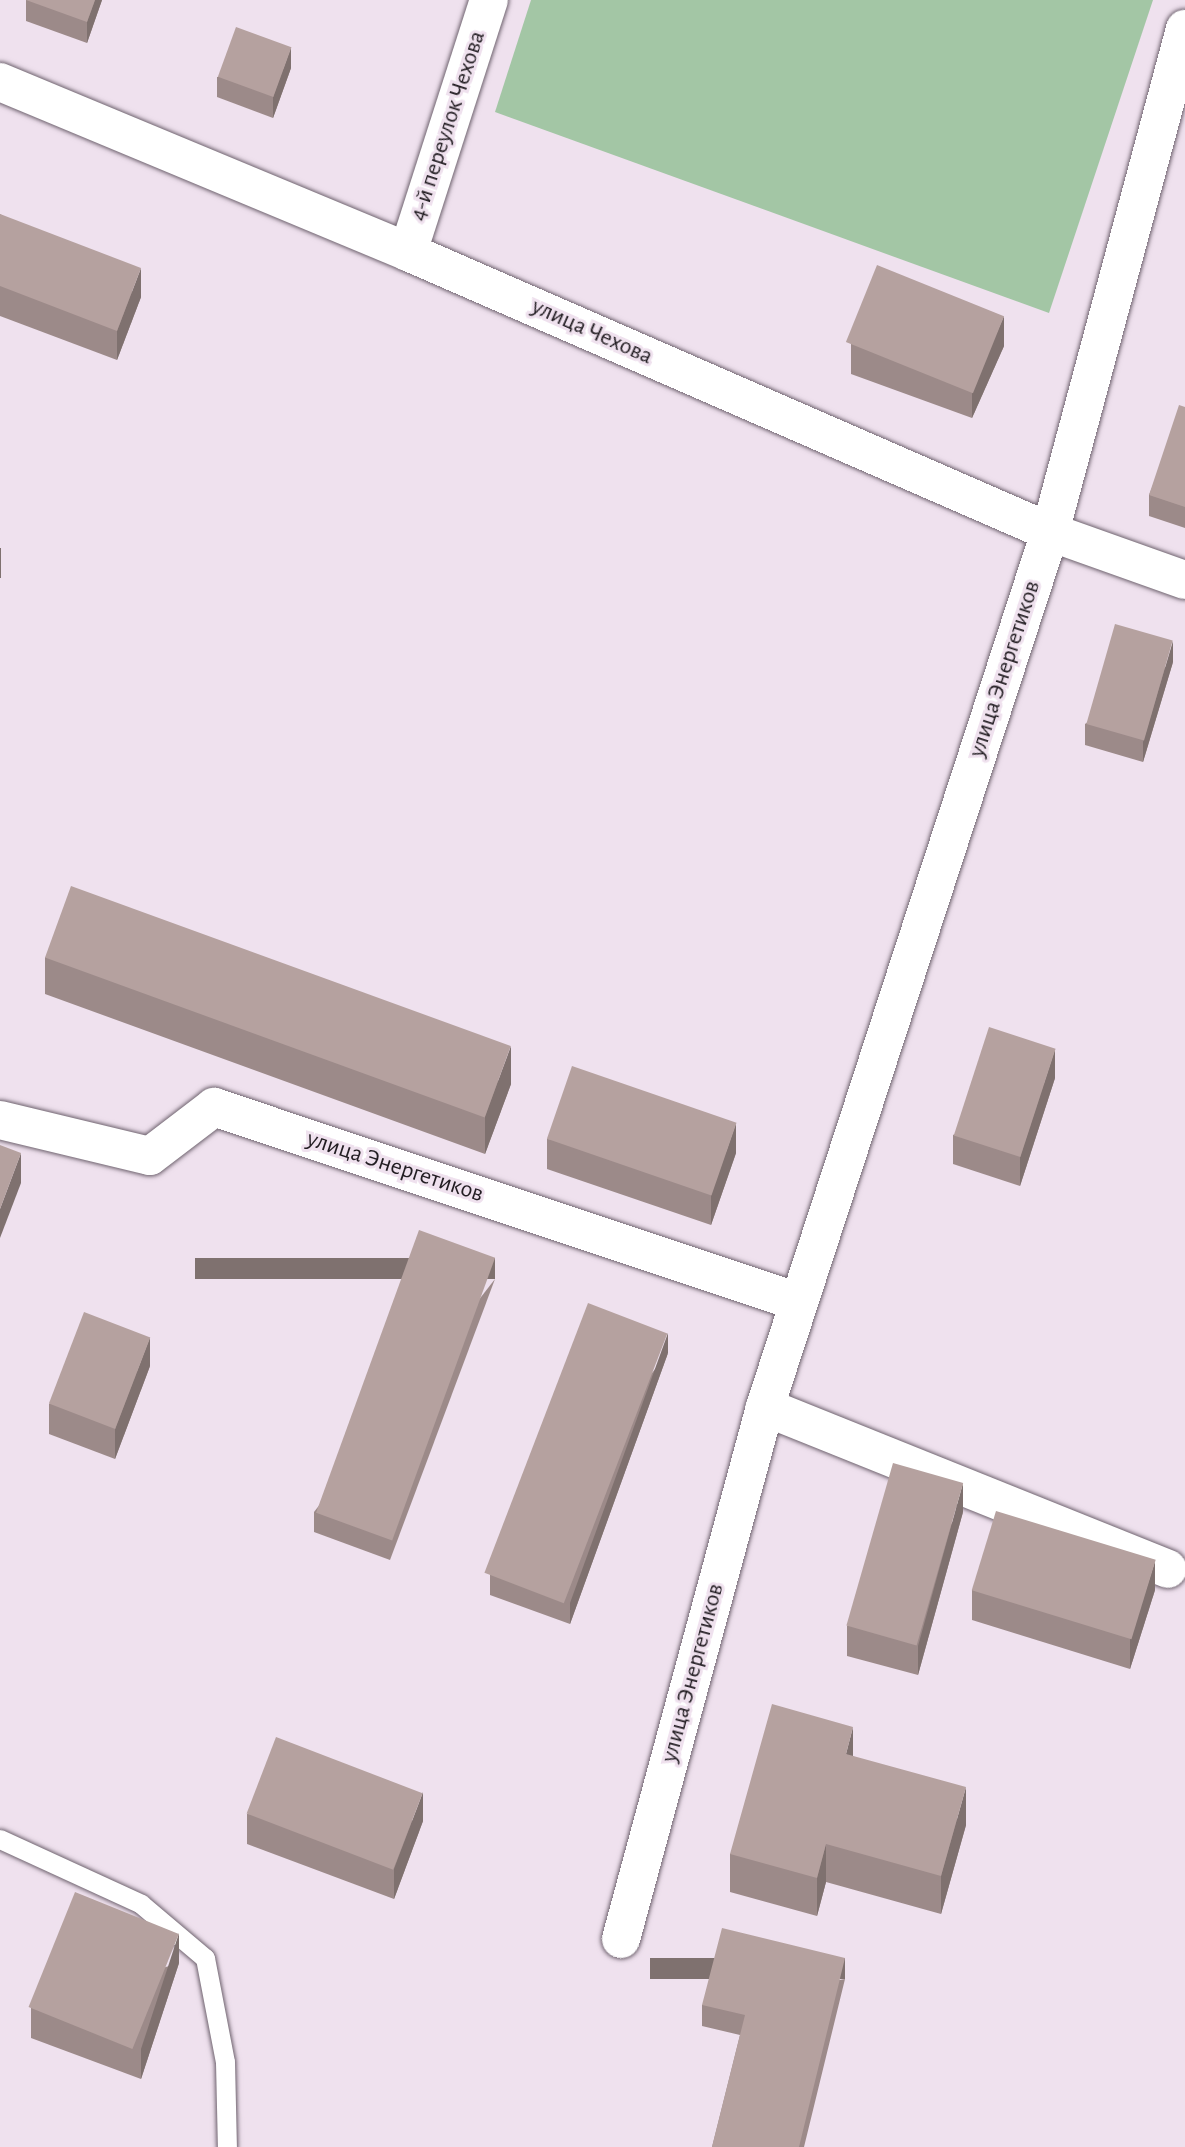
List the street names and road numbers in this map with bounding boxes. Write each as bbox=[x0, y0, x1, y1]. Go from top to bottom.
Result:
street label: 4-й переулок Чехова bbox=[404, 27, 492, 225]
street label: улица Чехова bbox=[527, 293, 657, 371]
street label: улица Энергетиков bbox=[963, 577, 1047, 761]
street label: улица Энергетиков bbox=[303, 1125, 487, 1209]
street label: улица Энергетиков bbox=[655, 1580, 731, 1766]

